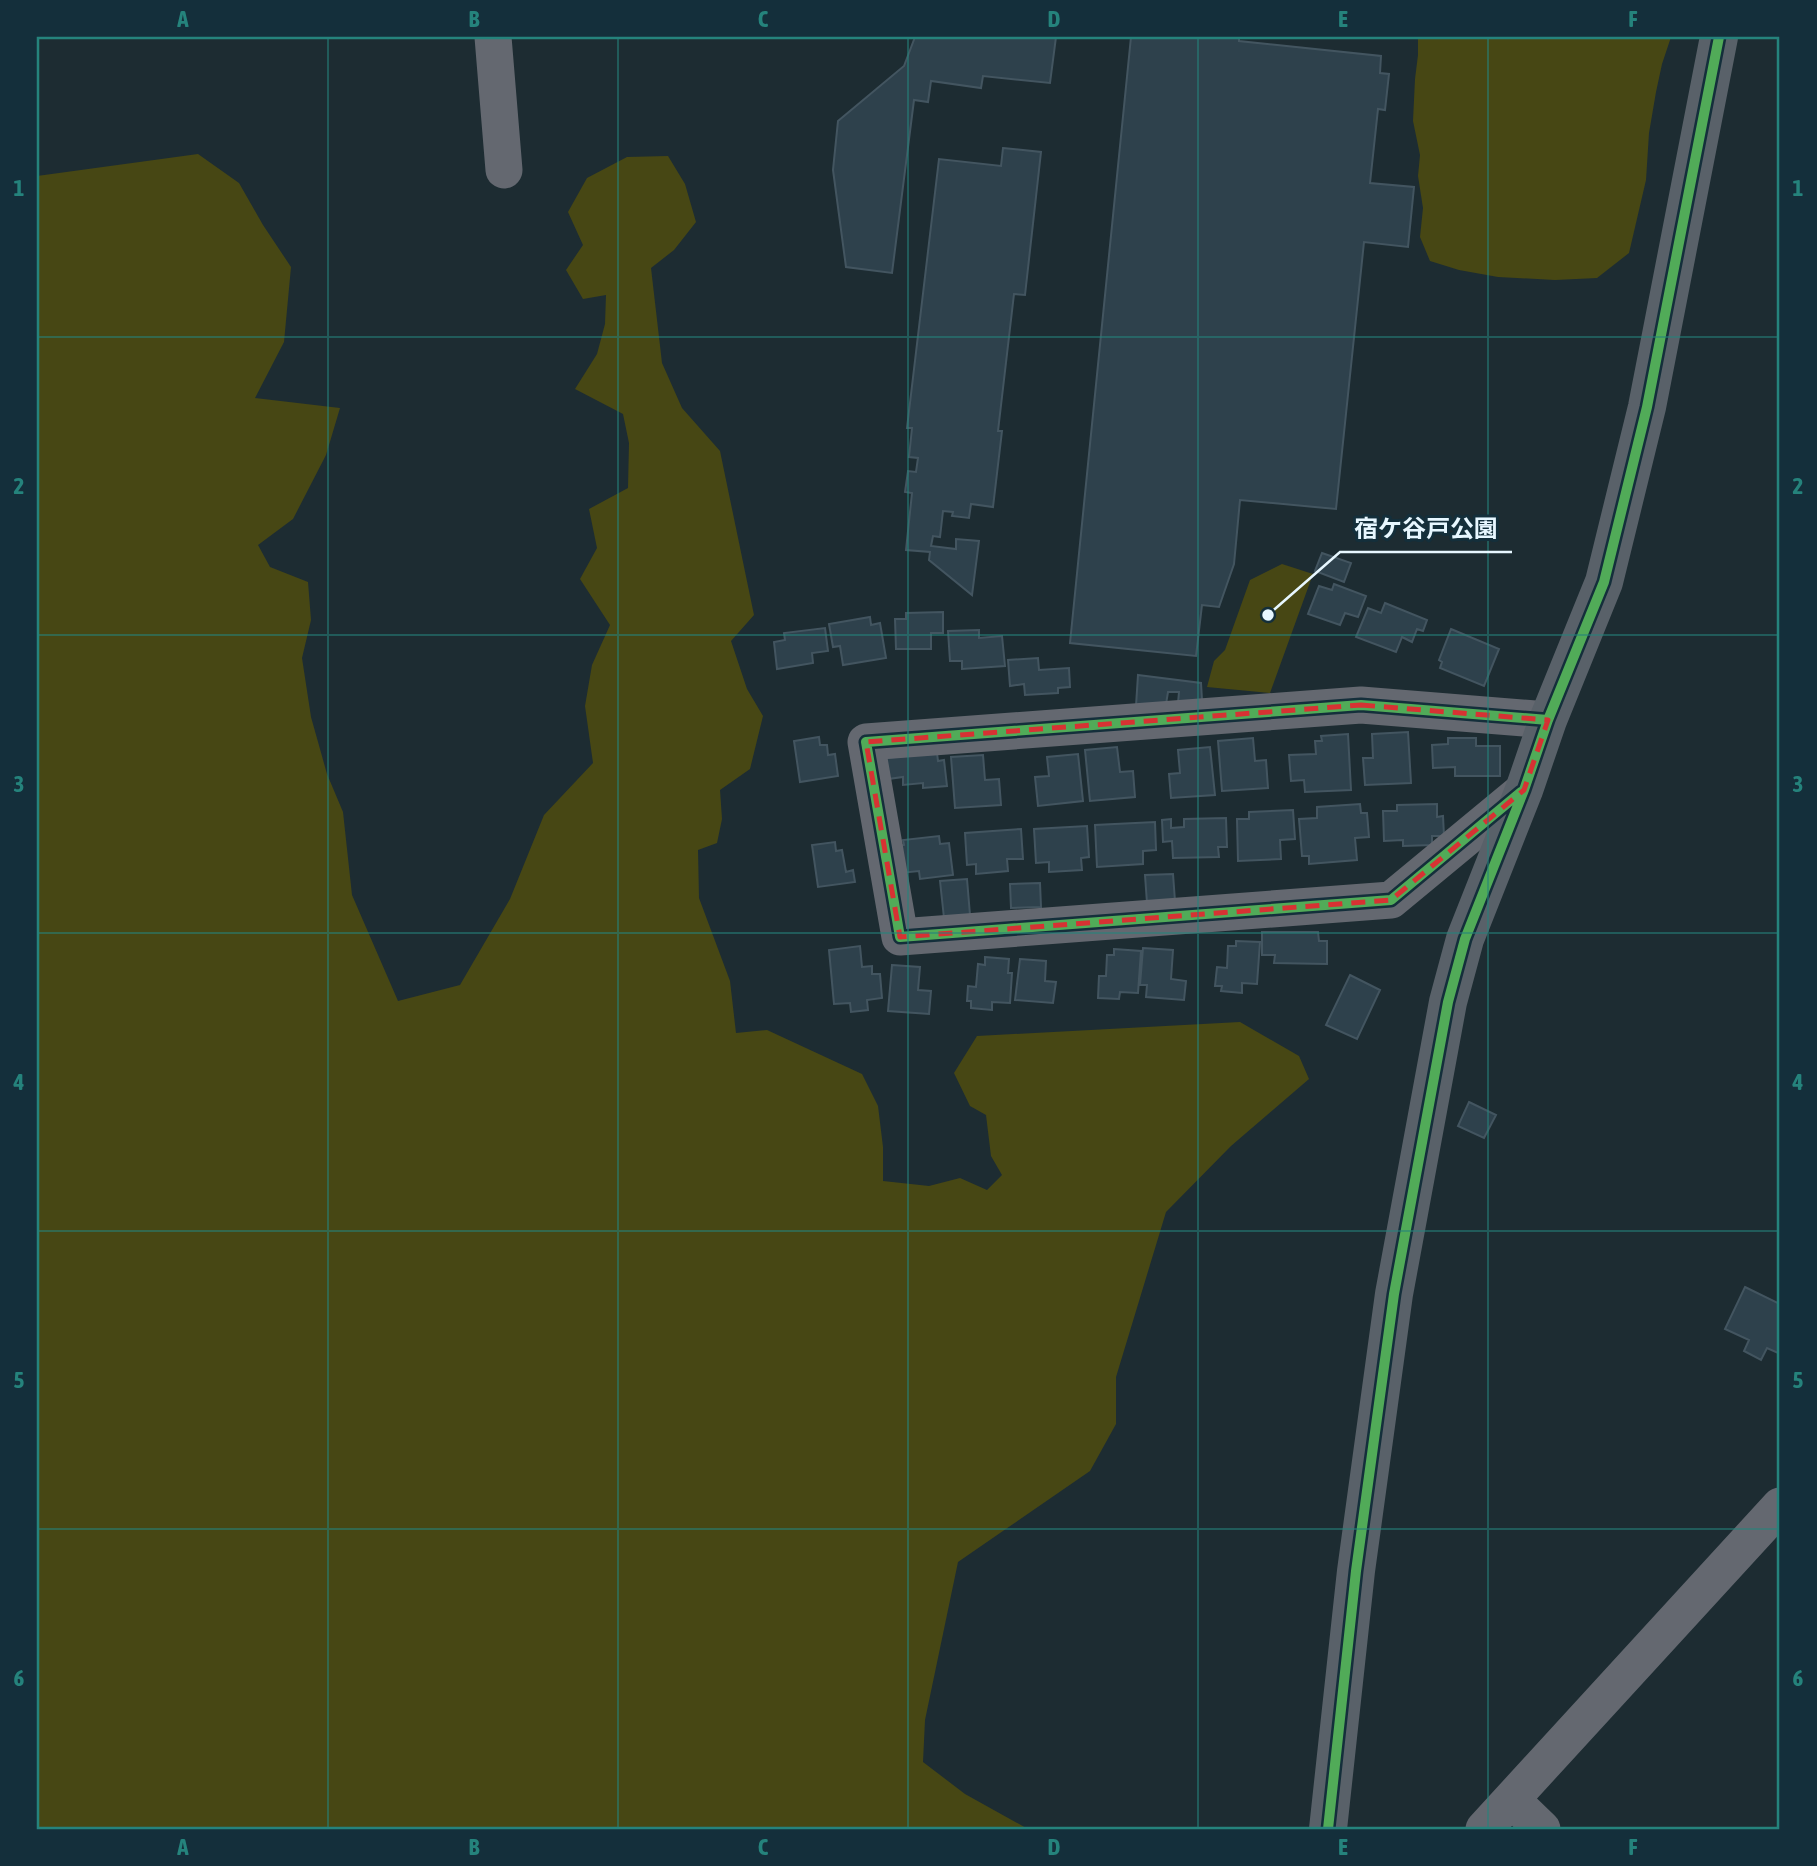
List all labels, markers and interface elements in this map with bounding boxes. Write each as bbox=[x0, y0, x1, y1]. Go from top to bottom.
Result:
text: A bbox=[176, 6, 189, 32]
text: B bbox=[469, 6, 480, 32]
text: C bbox=[758, 6, 769, 32]
text: D bbox=[1048, 6, 1061, 32]
text: E bbox=[1338, 6, 1348, 32]
text: F bbox=[1628, 6, 1638, 32]
text: 1 bbox=[14, 175, 25, 201]
text: 1 bbox=[1793, 175, 1804, 201]
text: 2 bbox=[14, 473, 24, 499]
text: 2 bbox=[1793, 473, 1803, 499]
callout: 宿ケ谷戸公園 bbox=[1340, 507, 1512, 552]
text: 宿ケ谷戸公園 bbox=[1354, 515, 1498, 542]
text: 3 bbox=[14, 771, 24, 797]
text: 3 bbox=[1793, 771, 1803, 797]
text: 4 bbox=[13, 1069, 25, 1095]
text: 4 bbox=[1792, 1069, 1804, 1095]
text: 5 bbox=[14, 1367, 25, 1393]
text: 5 bbox=[1793, 1367, 1804, 1393]
text: 6 bbox=[14, 1665, 25, 1691]
text: 6 bbox=[1793, 1665, 1804, 1691]
text: A bbox=[176, 1834, 189, 1860]
text: B bbox=[469, 1834, 480, 1860]
text: C bbox=[758, 1834, 769, 1860]
text: D bbox=[1048, 1834, 1061, 1860]
text: E bbox=[1338, 1834, 1348, 1860]
text: F bbox=[1628, 1834, 1638, 1860]

